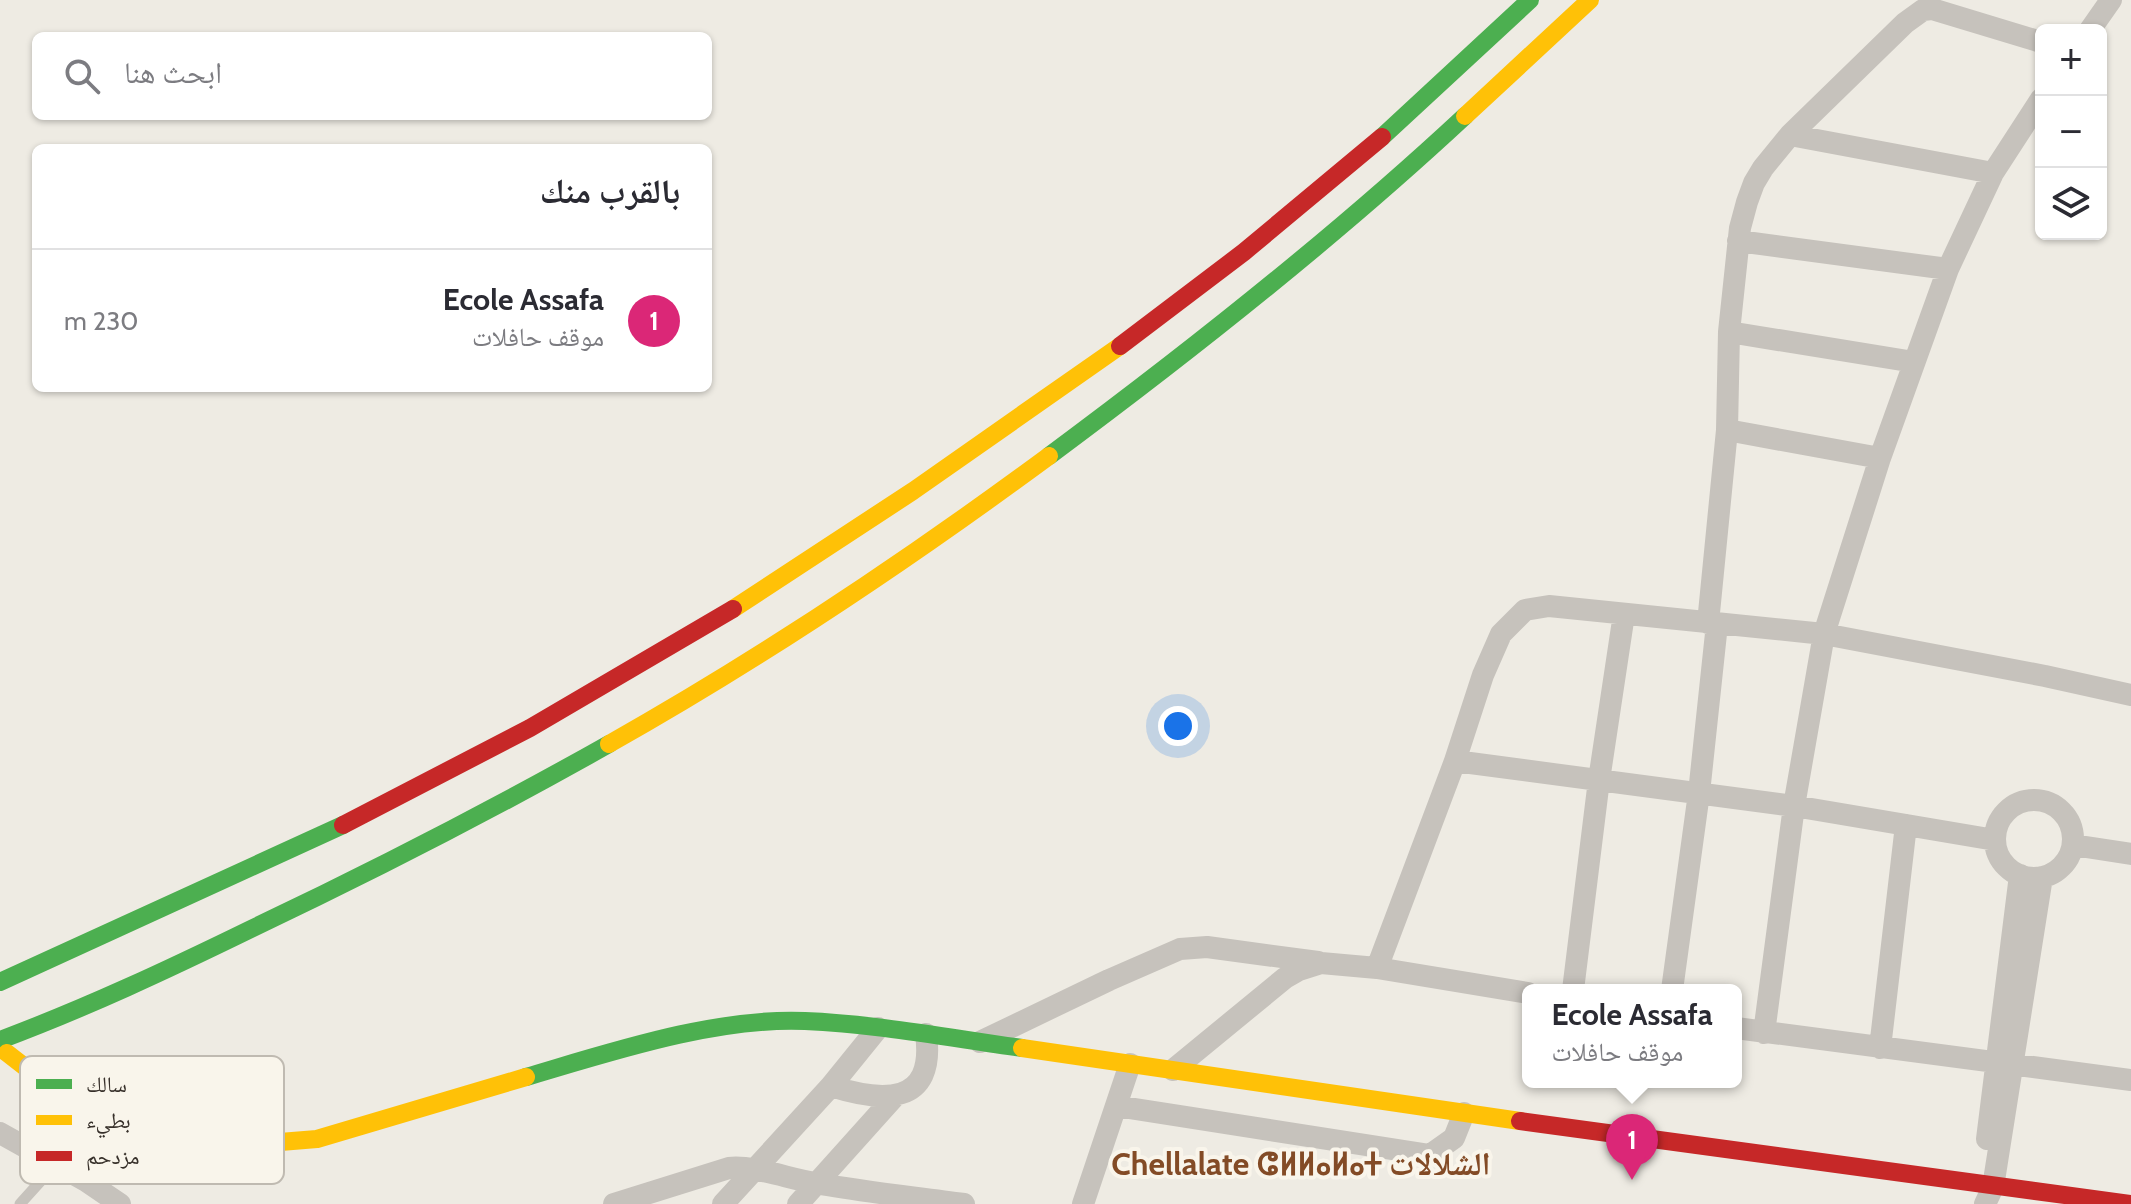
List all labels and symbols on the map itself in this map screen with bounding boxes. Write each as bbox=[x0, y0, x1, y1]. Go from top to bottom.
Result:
your location bbox=[1158, 706, 1198, 746]
legend bbox=[20, 1056, 284, 1184]
text: سالك bbox=[86, 1071, 127, 1098]
text: بطيء bbox=[86, 1107, 131, 1138]
pin: 1 bbox=[1606, 1114, 1658, 1180]
text: مزدحم bbox=[86, 1143, 140, 1171]
district label: Chellalate ⵛⵍⵍⴰⵍⴰⵜ الشلالات bbox=[1111, 1144, 1491, 1183]

